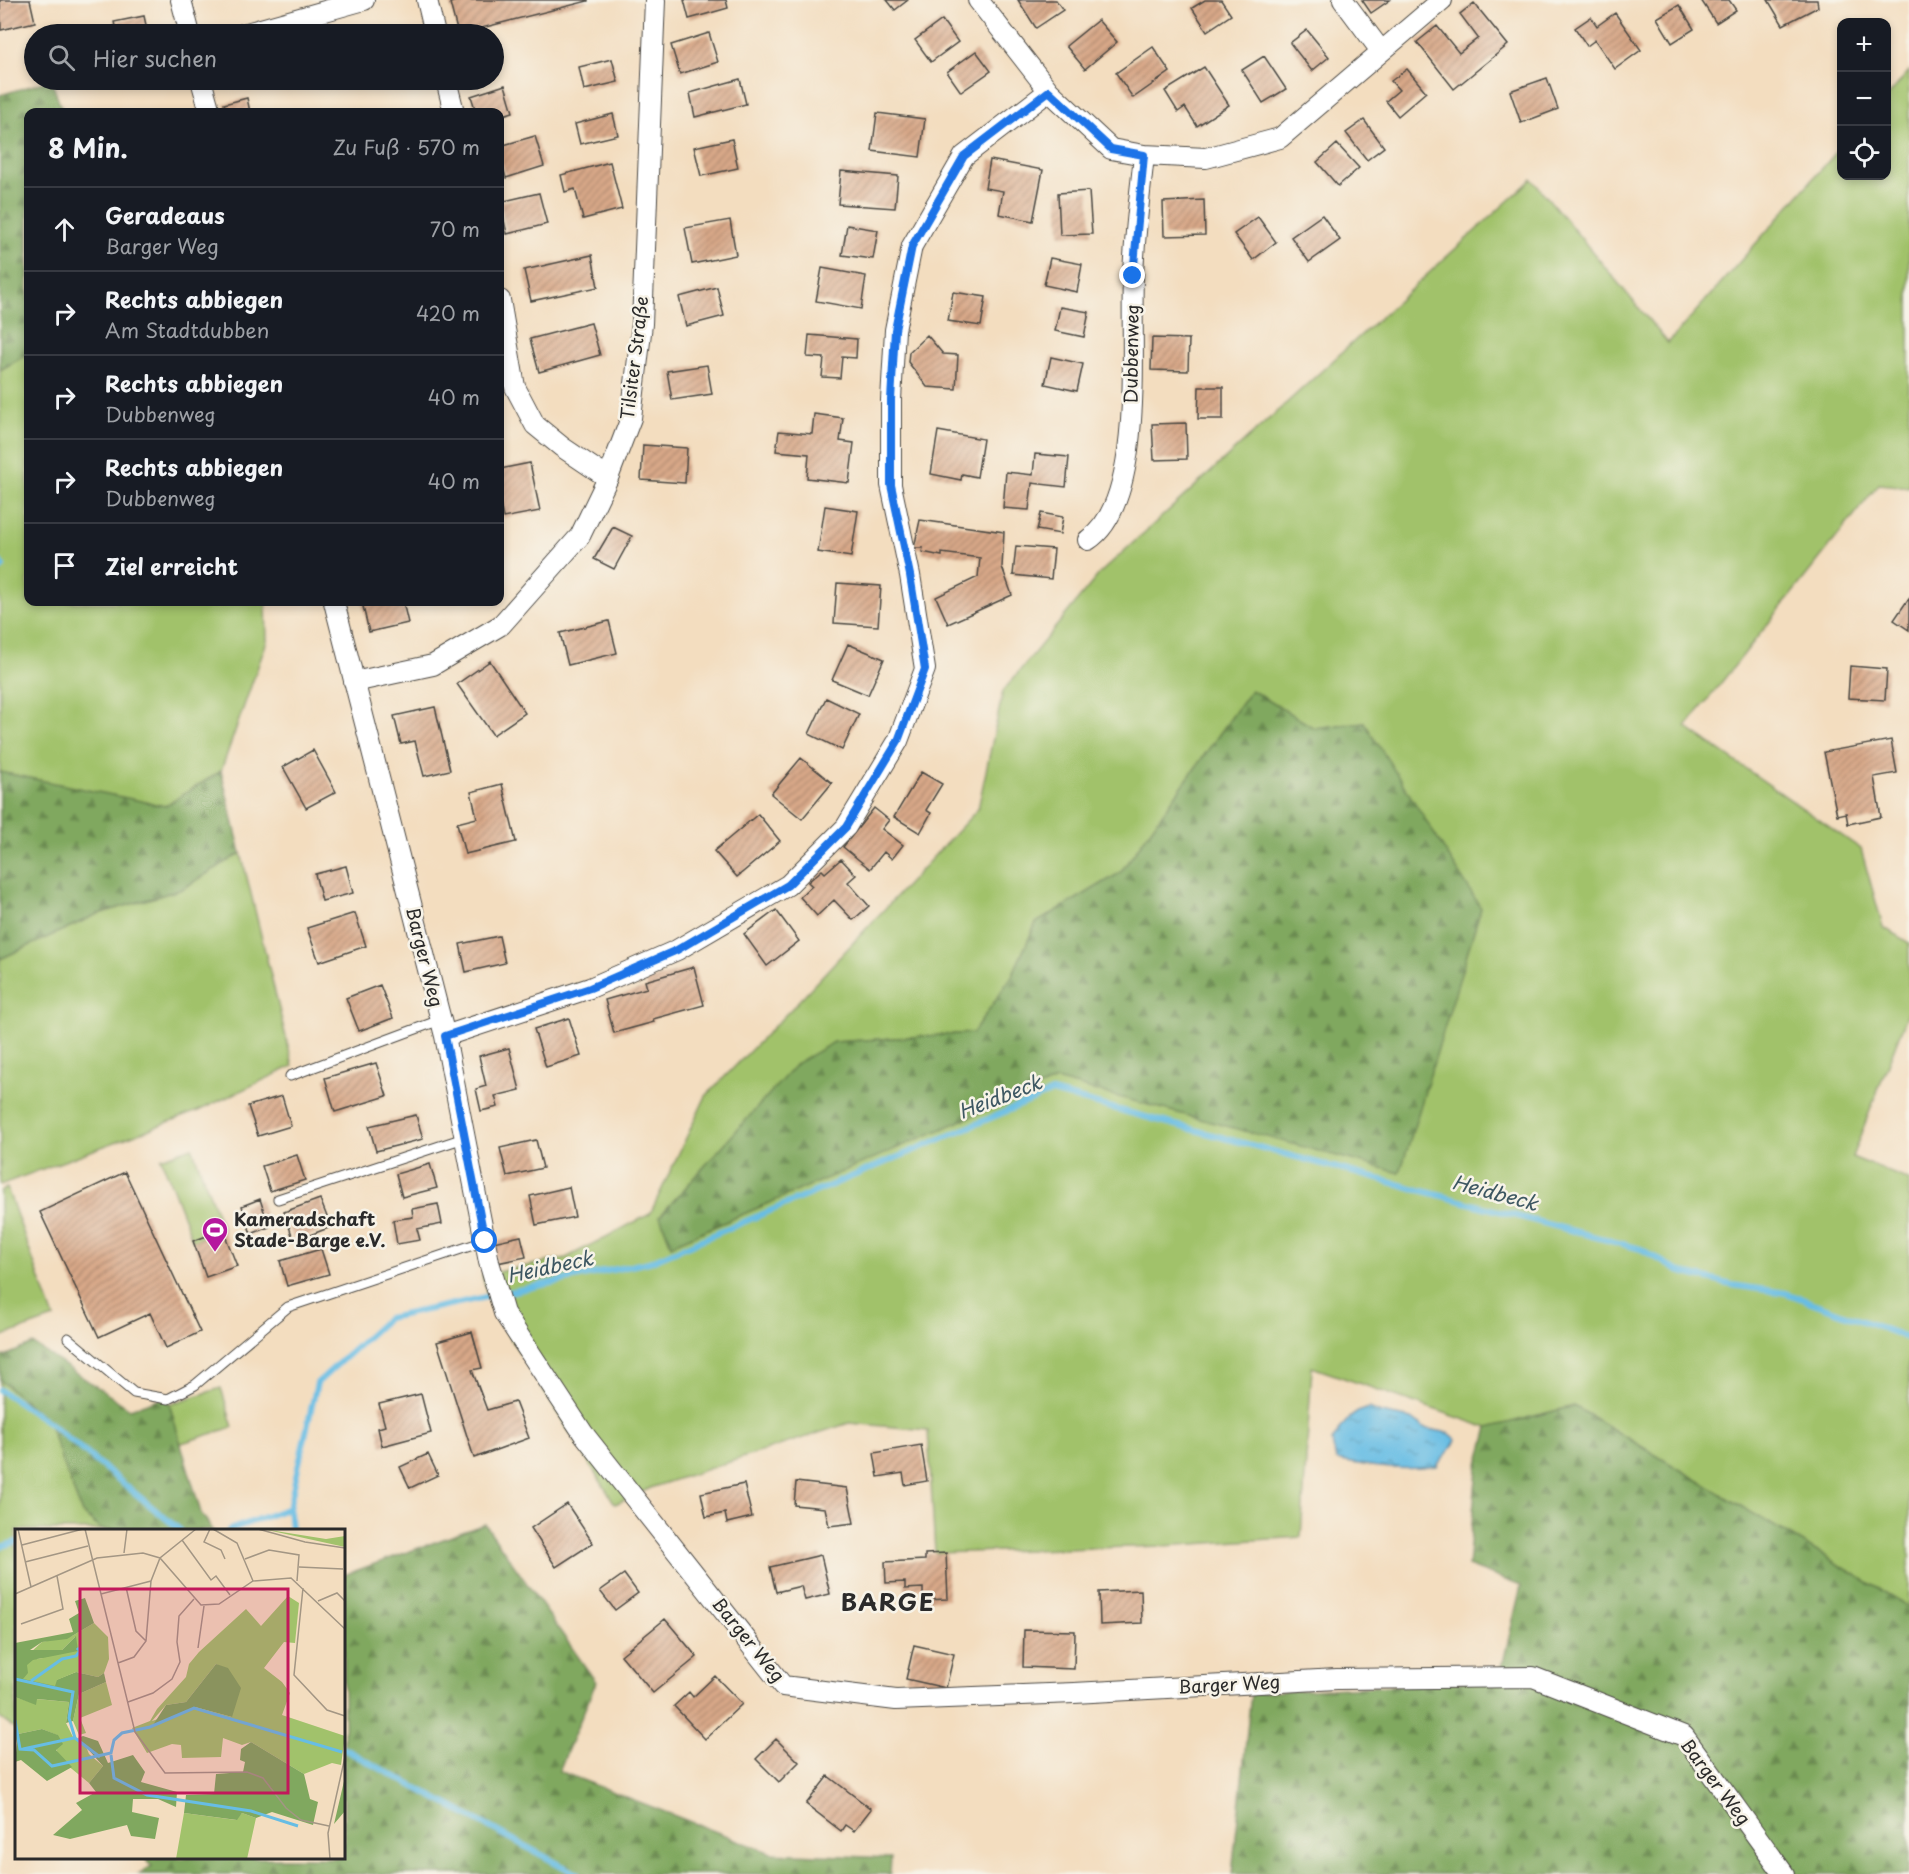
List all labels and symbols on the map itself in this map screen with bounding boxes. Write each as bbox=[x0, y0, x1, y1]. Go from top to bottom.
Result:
route end bbox=[1119, 262, 1145, 288]
street label: Tilsiter Straße bbox=[613, 294, 654, 421]
street label: Dubbenweg bbox=[1116, 304, 1145, 404]
street label: Barger Weg bbox=[400, 904, 451, 1010]
water label: Heidbeck bbox=[953, 1066, 1047, 1126]
water label: Heidbeck bbox=[1449, 1166, 1542, 1218]
place label: Kameradschaft Stade-Barge e.V. bbox=[234, 1205, 385, 1253]
sports icon: Kameradschaft Stade-Barge e.V. bbox=[200, 1215, 230, 1253]
route start bbox=[471, 1227, 497, 1253]
water label: Heidbeck bbox=[504, 1242, 596, 1290]
inset map bbox=[15, 1529, 345, 1859]
district label: BARGE bbox=[841, 1583, 935, 1619]
street label: Barger Weg bbox=[706, 1591, 792, 1687]
street label: Barger Weg bbox=[1177, 1667, 1281, 1700]
street label: Barger Weg bbox=[1675, 1732, 1758, 1830]

